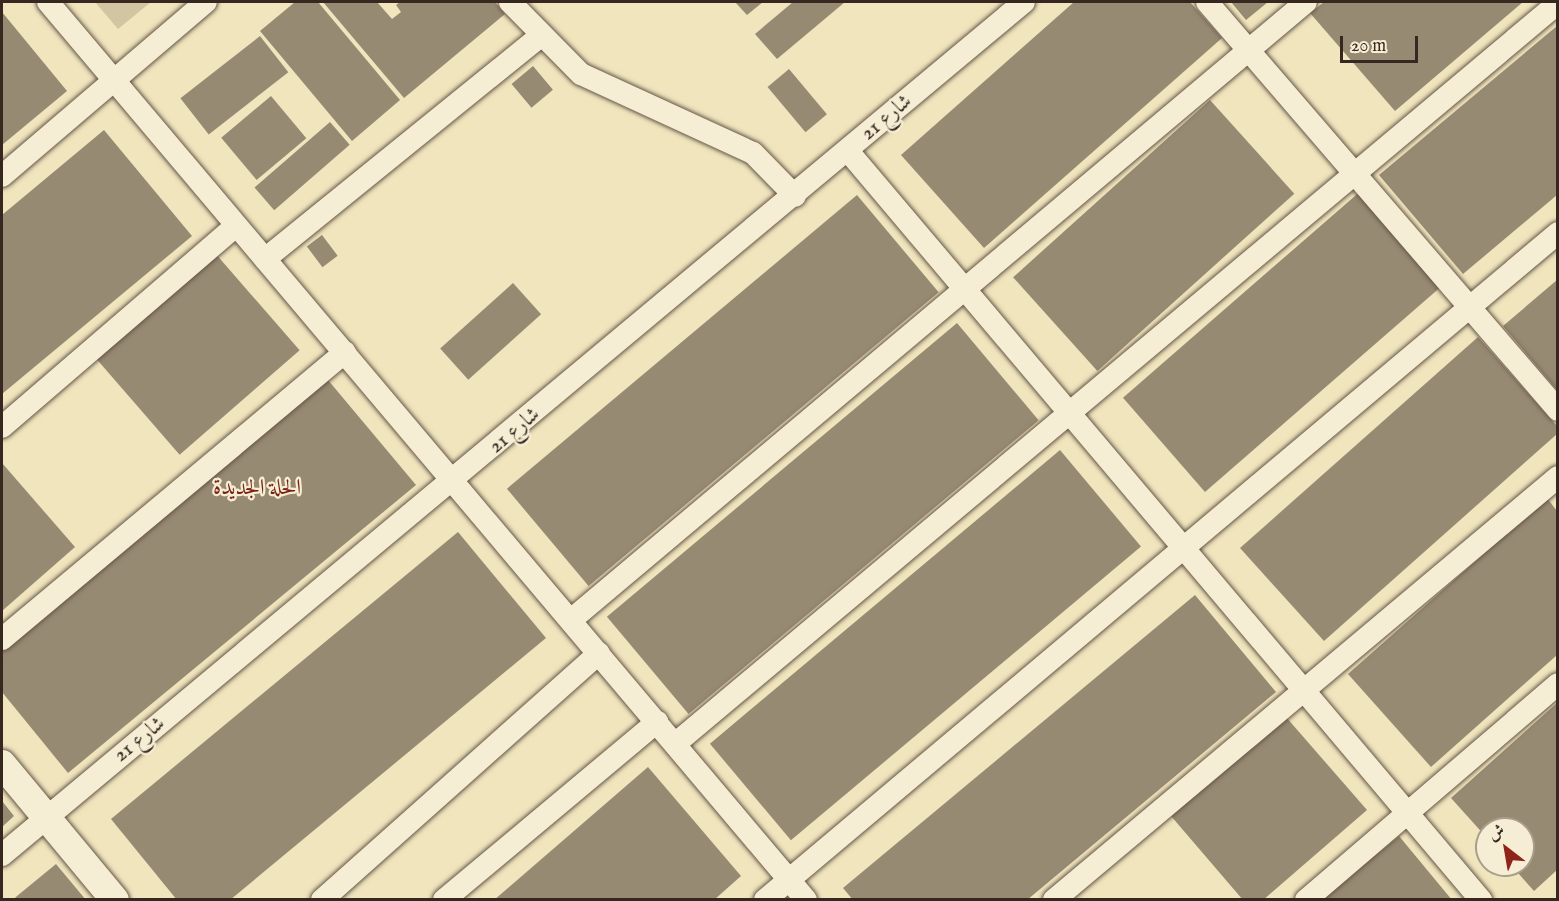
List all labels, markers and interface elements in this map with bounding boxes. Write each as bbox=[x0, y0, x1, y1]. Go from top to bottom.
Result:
scale bar bbox=[1343, 24, 1421, 62]
text: 20 m bbox=[1351, 35, 1386, 58]
street label: شارع 21 bbox=[856, 89, 918, 147]
street label: شارع 21 bbox=[484, 402, 546, 460]
district label: الحلة الجديدة bbox=[213, 476, 301, 502]
street label: شارع 21 bbox=[109, 712, 171, 768]
north arrow bbox=[1475, 817, 1535, 877]
text: ش bbox=[1485, 821, 1509, 846]

